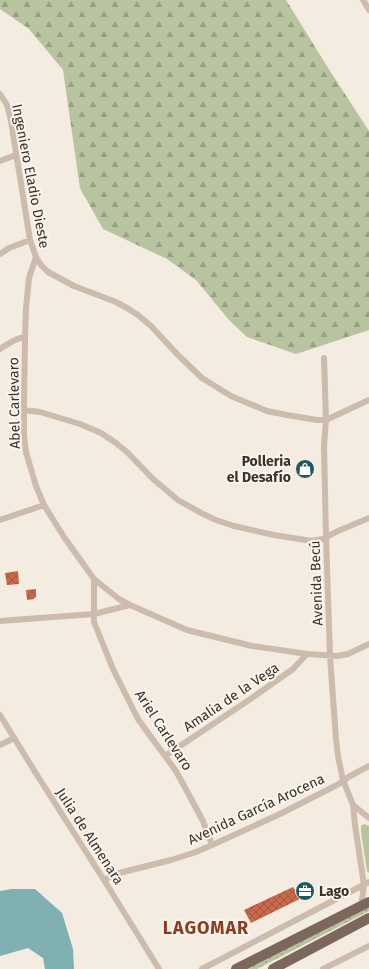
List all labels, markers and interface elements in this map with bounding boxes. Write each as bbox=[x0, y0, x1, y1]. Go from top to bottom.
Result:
street label: Ingeniero Eladio Dieste bbox=[8, 103, 53, 250]
street label: Abel Carlevaro bbox=[5, 357, 24, 449]
place label: Polleria el Desafío bbox=[227, 453, 291, 486]
shop icon: Polleria el Desafío bbox=[294, 458, 316, 480]
street label: Avenida Becú bbox=[307, 540, 326, 626]
street label: Amalia de la Vega bbox=[180, 659, 282, 736]
street label: Ariel Carlevaro bbox=[131, 687, 196, 774]
street label: Avenida García Arocena bbox=[185, 770, 327, 849]
street label: Julia de Almenara bbox=[52, 785, 127, 888]
office icon: Lago bbox=[294, 880, 316, 902]
place label: Lago bbox=[319, 883, 349, 900]
district label: LAGOMAR bbox=[163, 917, 249, 939]

